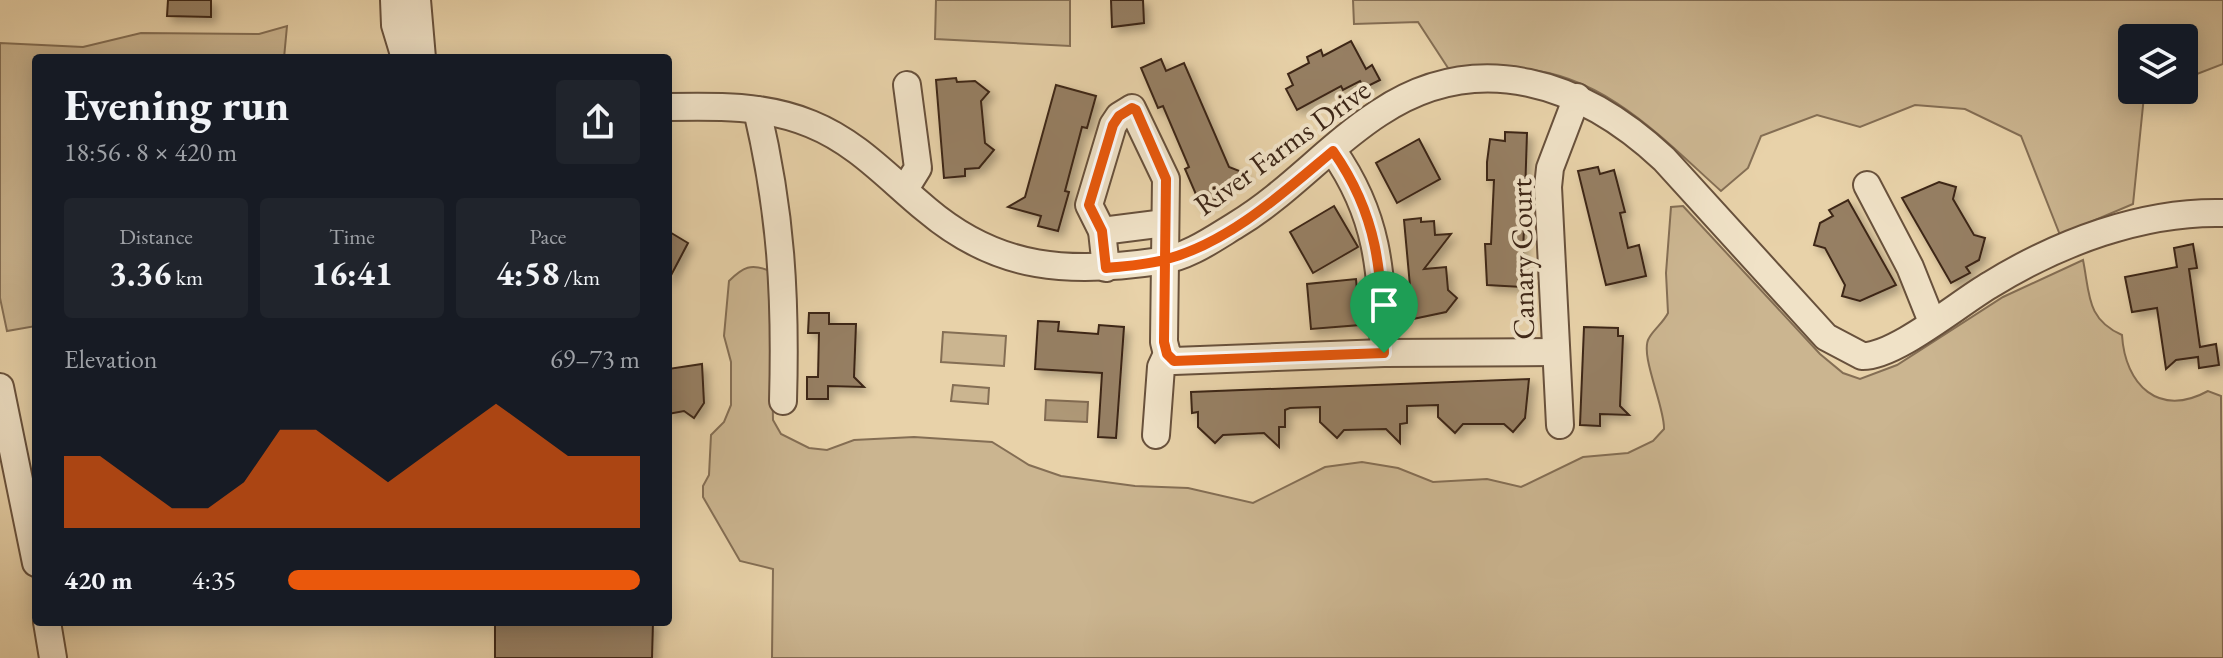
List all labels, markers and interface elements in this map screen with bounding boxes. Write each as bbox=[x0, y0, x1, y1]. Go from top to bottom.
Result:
map controls bbox=[2118, 24, 2198, 104]
button: layers bbox=[2118, 24, 2198, 104]
street label: River Farms Drive bbox=[1186, 70, 1378, 224]
text: Evening run bbox=[64, 76, 289, 133]
button: share bbox=[556, 80, 640, 164]
text: 18:56 · 8 × 420 m bbox=[64, 135, 237, 169]
street label: Canary Court bbox=[1501, 177, 1543, 340]
text: Distance bbox=[119, 222, 193, 251]
text: Time bbox=[329, 222, 375, 251]
text: Pace bbox=[530, 222, 566, 251]
text: 3.36 bbox=[109, 251, 171, 295]
text: 16:41 bbox=[311, 251, 393, 295]
text: 4:58 bbox=[496, 251, 559, 295]
text: km bbox=[171, 263, 203, 292]
text: /km bbox=[559, 263, 600, 292]
pin bbox=[1350, 271, 1418, 353]
icon: arrive bbox=[1362, 283, 1406, 327]
text: Elevation bbox=[64, 342, 158, 376]
text: 69–73 m bbox=[550, 342, 640, 376]
text: 420 m bbox=[64, 563, 132, 597]
text: 4:35 bbox=[192, 563, 236, 597]

